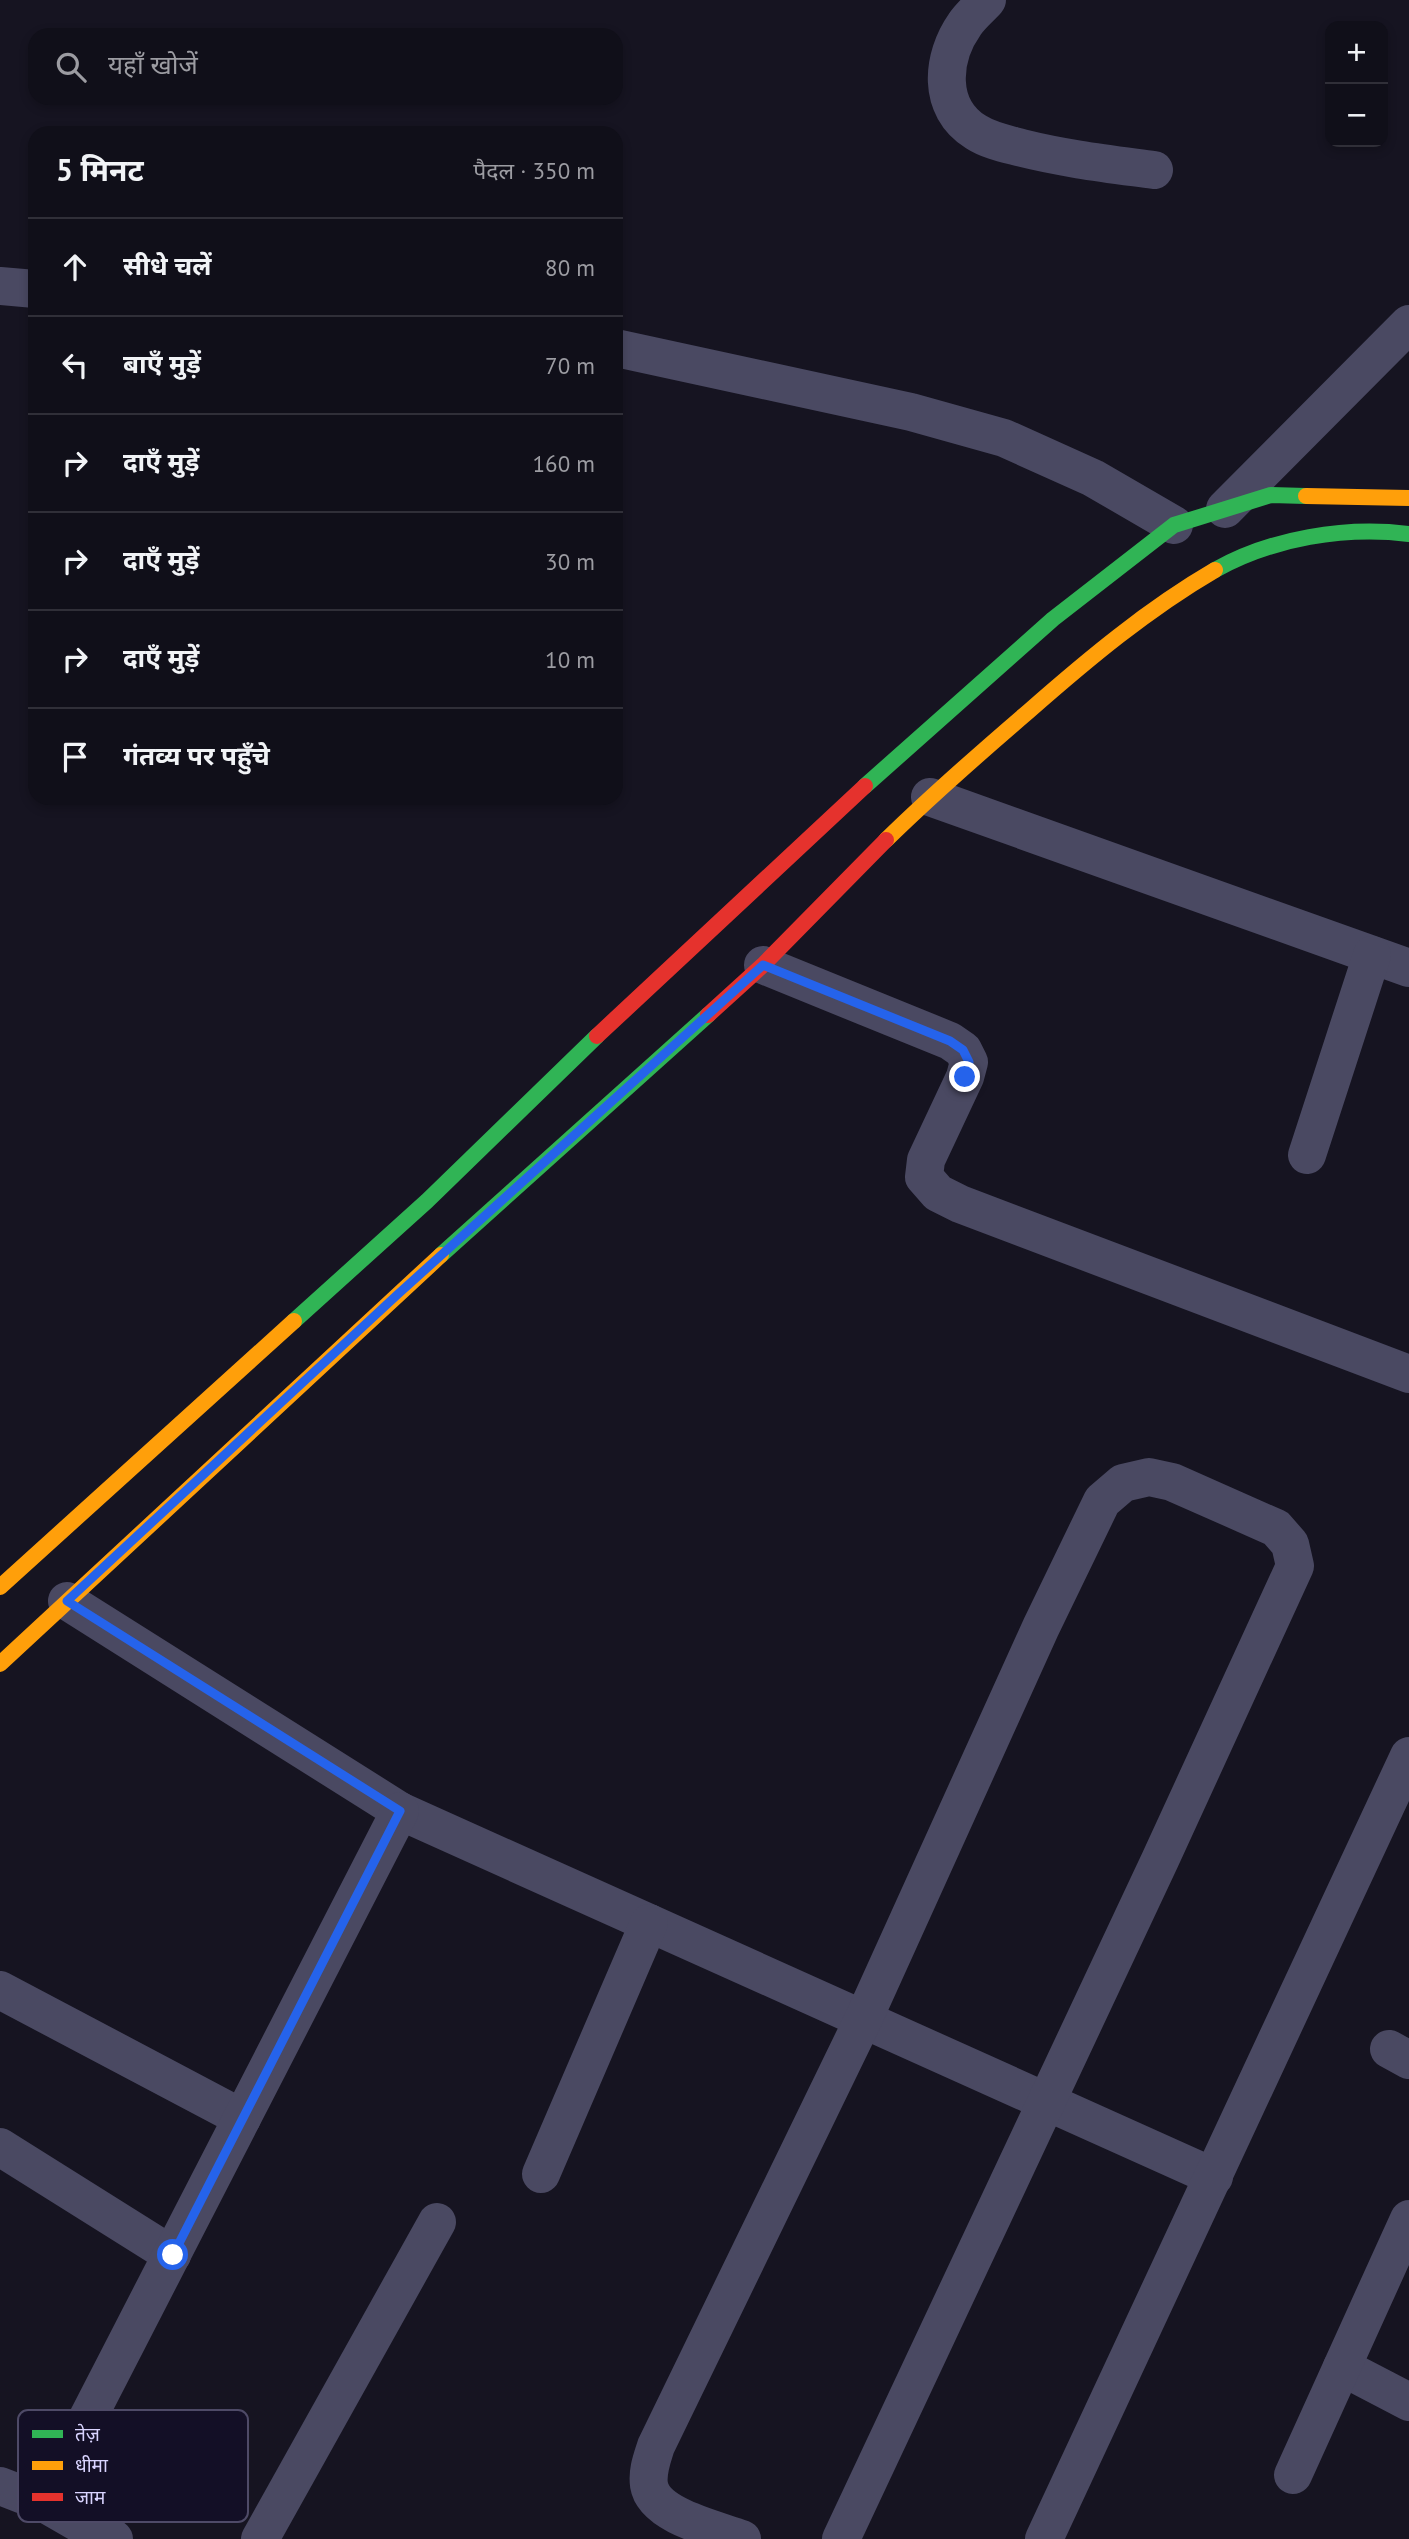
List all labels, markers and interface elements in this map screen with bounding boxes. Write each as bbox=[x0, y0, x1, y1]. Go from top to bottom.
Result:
map controls bbox=[1325, 21, 1388, 147]
button: + bbox=[1325, 21, 1388, 84]
search box bbox=[28, 28, 623, 105]
icon: search bbox=[52, 48, 90, 86]
text: यहाँ खोजें bbox=[108, 48, 198, 81]
button: − bbox=[1325, 84, 1388, 147]
text: 5 मिनट bbox=[56, 150, 144, 189]
text: पैदल · 350 m bbox=[473, 156, 595, 185]
icon: ahead bbox=[56, 248, 94, 286]
text: सीधे चलें bbox=[123, 249, 212, 282]
text: 80 m bbox=[545, 253, 595, 282]
icon: left bbox=[56, 346, 94, 384]
text: बाएँ मुड़ें bbox=[123, 347, 201, 380]
text: 70 m bbox=[545, 351, 595, 380]
icon: right bbox=[56, 444, 94, 482]
text: दाएँ मुड़ें bbox=[123, 445, 199, 478]
text: 160 m bbox=[533, 449, 595, 478]
icon: right bbox=[56, 542, 94, 580]
text: दाएँ मुड़ें bbox=[123, 543, 199, 576]
text: 30 m bbox=[545, 547, 595, 576]
icon: right bbox=[56, 640, 94, 678]
text: दाएँ मुड़ें bbox=[123, 641, 199, 674]
text: 10 m bbox=[545, 645, 595, 674]
icon: arrive bbox=[56, 738, 94, 776]
text: गंतव्य पर पहुँचे bbox=[123, 739, 270, 772]
route end bbox=[949, 1061, 980, 1092]
route start bbox=[157, 2239, 188, 2270]
legend bbox=[18, 2410, 248, 2522]
text: तेज़ bbox=[75, 2422, 101, 2446]
text: धीमा bbox=[75, 2453, 109, 2477]
text: जाम bbox=[75, 2485, 106, 2509]

